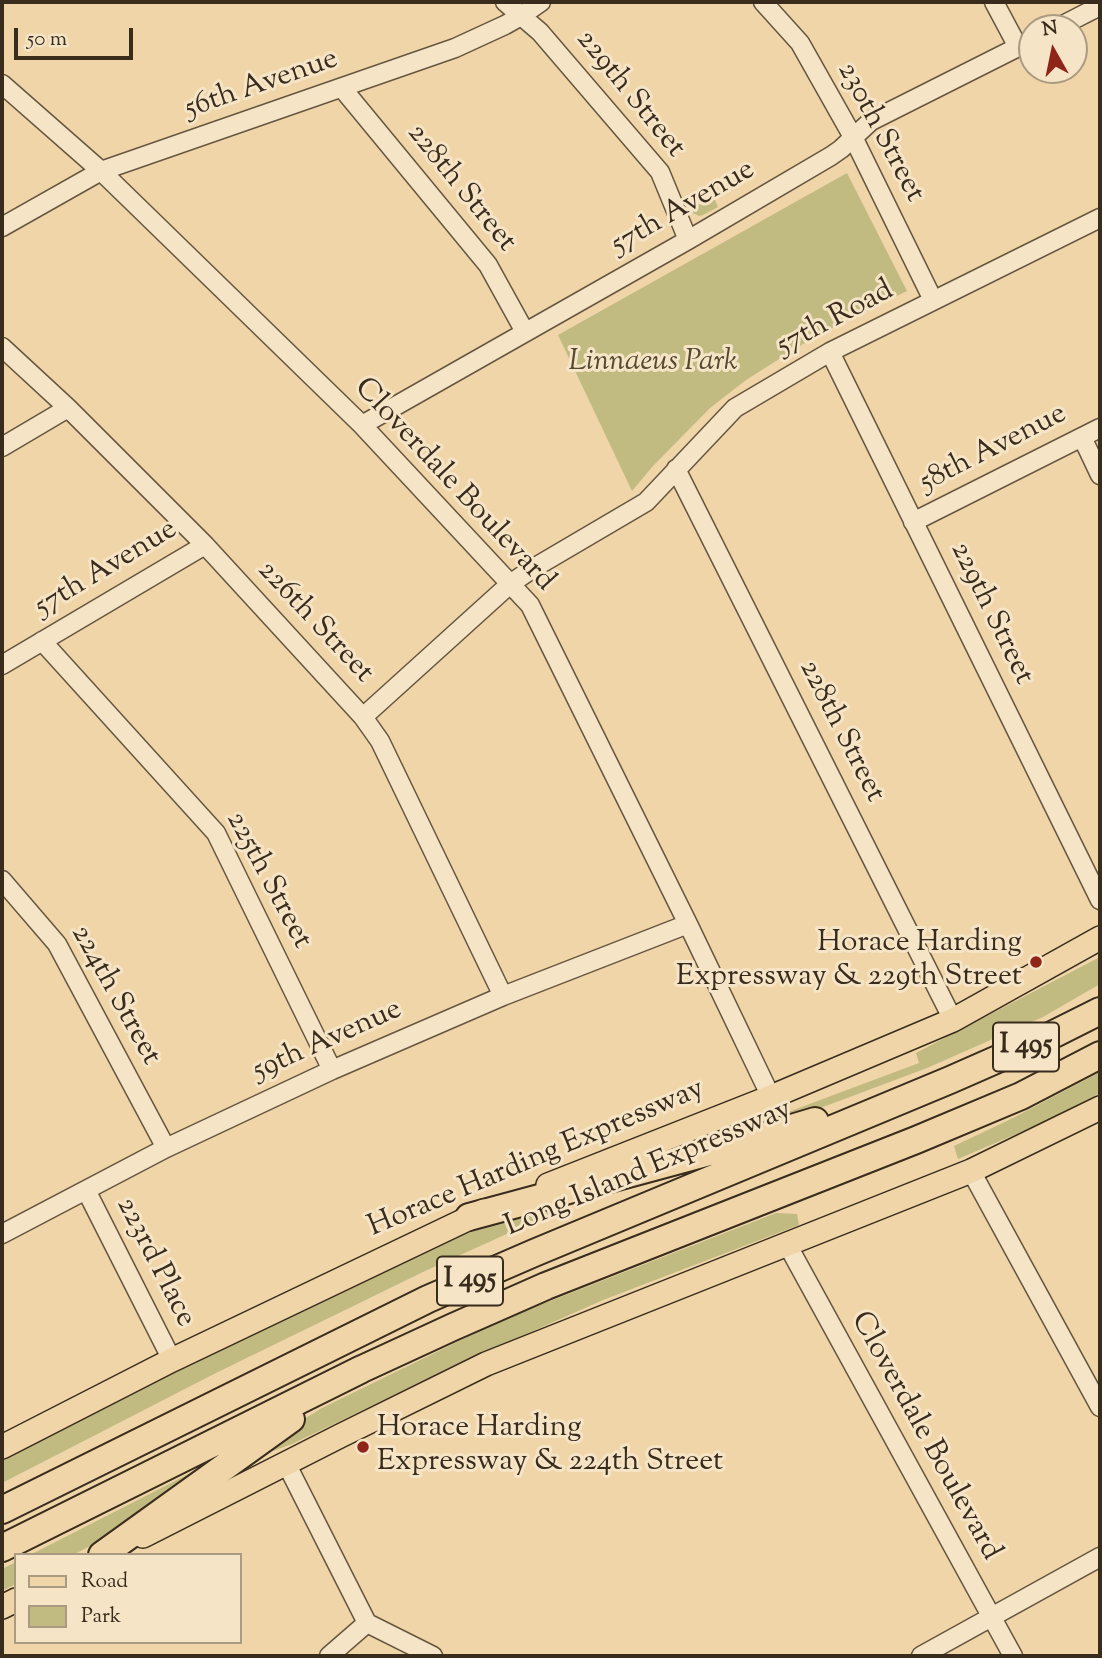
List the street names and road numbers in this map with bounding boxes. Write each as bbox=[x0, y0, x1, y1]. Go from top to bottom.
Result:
street label: 229th Street bbox=[566, 24, 692, 166]
street label: 56th Avenue bbox=[181, 43, 343, 129]
street label: 230th Street bbox=[827, 57, 931, 209]
street label: 228th Street bbox=[397, 118, 523, 260]
street label: 57th Avenue bbox=[606, 153, 762, 265]
street label: 57th Road bbox=[771, 274, 901, 366]
street label: Cloverdale Boulevard bbox=[345, 372, 561, 600]
street label: 58th Avenue bbox=[915, 398, 1073, 502]
street label: 57th Avenue bbox=[29, 513, 185, 627]
street label: 229th Street bbox=[940, 537, 1040, 691]
street label: 226th Street bbox=[248, 554, 380, 692]
street label: 228th Street bbox=[789, 655, 891, 809]
street label: 225th Street bbox=[216, 806, 318, 956]
street label: 224th Street bbox=[61, 920, 167, 1072]
street label: 59th Avenue bbox=[248, 993, 408, 1091]
road number: I 495 bbox=[993, 1023, 1059, 1072]
street label: Horace Harding Expressway bbox=[364, 1073, 710, 1247]
street label: Long Island Expressway bbox=[500, 1093, 798, 1247]
street label: 223rd Place bbox=[106, 1192, 202, 1334]
road number: I 495 bbox=[437, 1256, 503, 1306]
street label: Cloverdale Boulevard bbox=[841, 1306, 1007, 1568]

